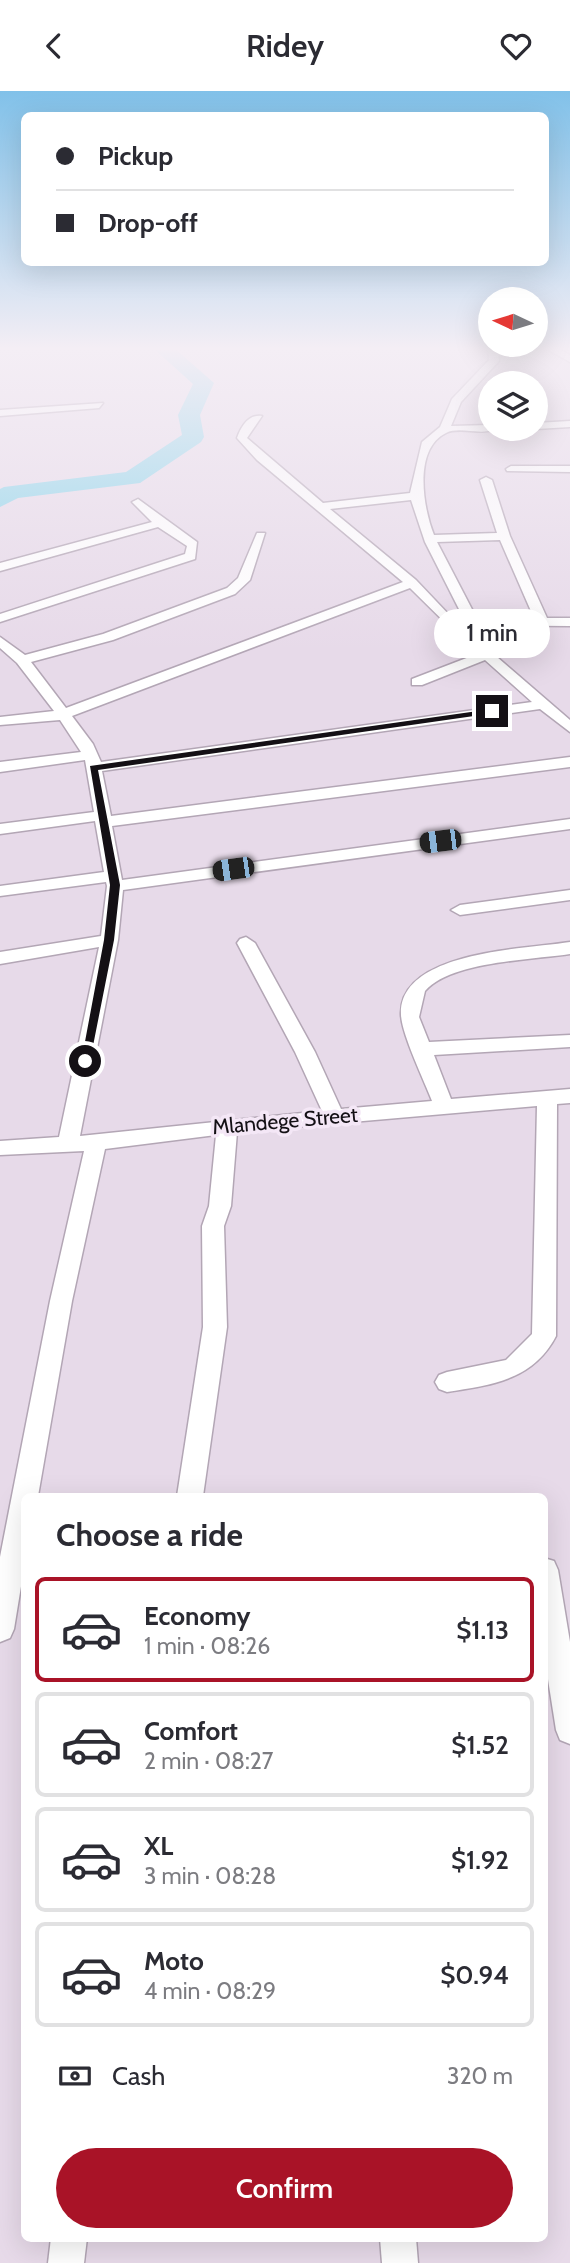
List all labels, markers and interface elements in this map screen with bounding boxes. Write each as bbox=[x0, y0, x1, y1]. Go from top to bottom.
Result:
text: Ridey bbox=[246, 26, 324, 65]
icon: back bbox=[35, 27, 73, 65]
icon: heart bbox=[497, 27, 535, 65]
text: Pickup bbox=[98, 140, 173, 172]
text: Drop-off bbox=[98, 207, 198, 239]
north arrow bbox=[478, 287, 548, 357]
map controls bbox=[478, 287, 548, 441]
button: layers bbox=[478, 371, 548, 441]
callout: 1 min bbox=[434, 609, 550, 659]
text: 1 min bbox=[466, 619, 518, 647]
route end bbox=[476, 695, 508, 727]
car bbox=[418, 828, 463, 854]
car bbox=[211, 856, 256, 882]
route start bbox=[69, 1045, 101, 1077]
street label: Mlandege Street bbox=[211, 1102, 359, 1139]
text: Choose a ride bbox=[56, 1515, 243, 1554]
icon: car bbox=[60, 1598, 123, 1661]
text: Economy bbox=[144, 1600, 250, 1632]
text: $1.13 bbox=[456, 1614, 509, 1646]
text: 1 min · 08:26 bbox=[144, 1632, 270, 1660]
icon: car bbox=[60, 1713, 123, 1776]
text: Comfort bbox=[144, 1715, 238, 1747]
text: $1.52 bbox=[451, 1729, 509, 1761]
text: 2 min · 08:27 bbox=[144, 1747, 273, 1775]
icon: car bbox=[60, 1828, 123, 1891]
text: XL bbox=[144, 1830, 173, 1862]
text: $1.92 bbox=[451, 1844, 509, 1876]
text: 3 min · 08:28 bbox=[144, 1862, 276, 1890]
icon: car bbox=[60, 1943, 123, 2006]
text: Moto bbox=[144, 1945, 204, 1977]
text: $0.94 bbox=[440, 1959, 509, 1991]
text: 4 min · 08:29 bbox=[144, 1977, 276, 2005]
icon: cash bbox=[56, 2057, 94, 2095]
text: Cash bbox=[112, 2060, 165, 2092]
text: 320 m bbox=[447, 2062, 513, 2090]
button: Confirm bbox=[56, 2148, 513, 2228]

